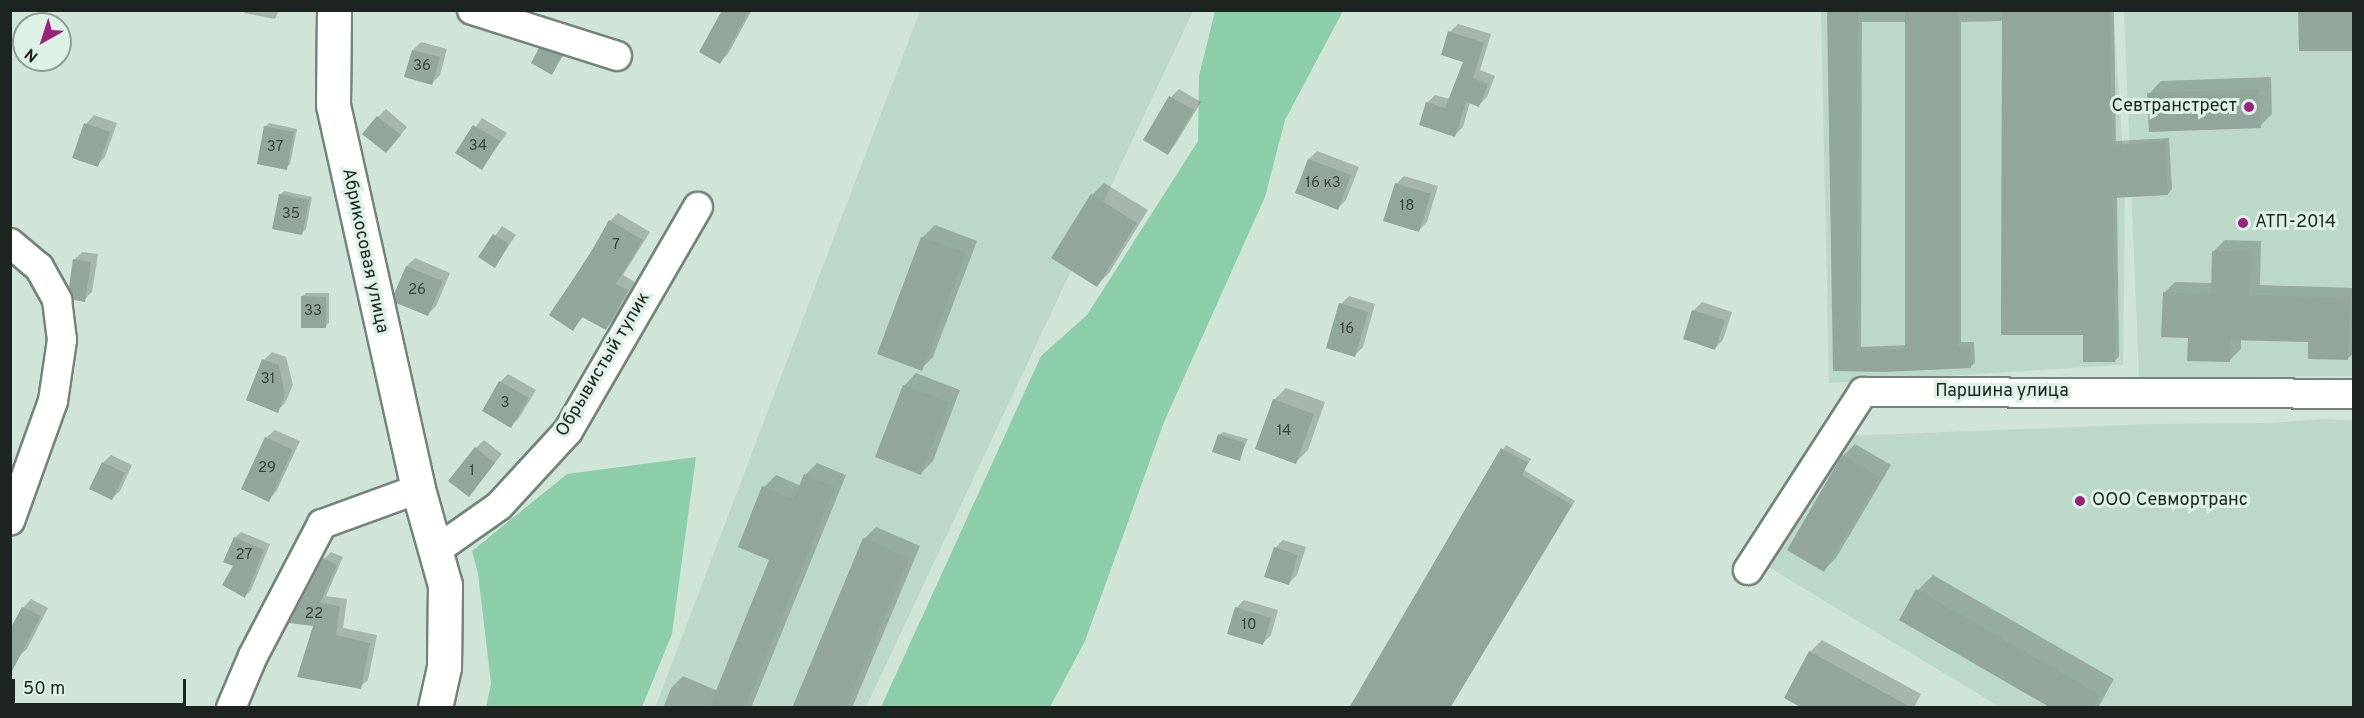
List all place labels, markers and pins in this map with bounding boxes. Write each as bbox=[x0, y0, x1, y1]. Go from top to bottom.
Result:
place label: Севтранстрест bbox=[2111, 96, 2237, 118]
marker: Севтранстрест bbox=[2242, 100, 2256, 114]
place label: АТП-2014 bbox=[2255, 212, 2336, 234]
marker: АТП-2014 bbox=[2236, 216, 2250, 230]
place label: ООО Севмортранс bbox=[2092, 490, 2248, 512]
marker: ООО Севмортранс bbox=[2073, 494, 2087, 508]

